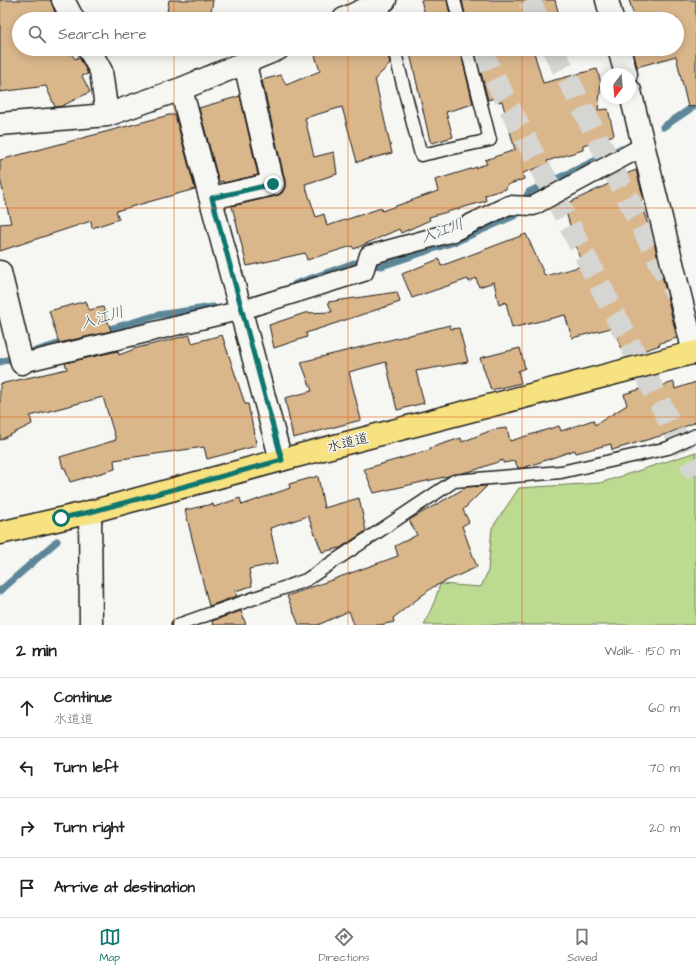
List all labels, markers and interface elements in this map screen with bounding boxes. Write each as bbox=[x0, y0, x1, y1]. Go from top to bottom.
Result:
search box bbox=[12, 12, 684, 56]
icon: search bbox=[26, 23, 48, 45]
text: Search here bbox=[58, 24, 147, 45]
north arrow bbox=[600, 68, 636, 104]
route end bbox=[264, 175, 282, 193]
water label: 入江川 bbox=[417, 213, 467, 249]
water label: 入江川 bbox=[77, 301, 127, 335]
street label: 水道道 bbox=[325, 428, 371, 458]
route start bbox=[52, 509, 70, 527]
text: 2 min bbox=[16, 639, 57, 663]
text: Walk · 150 m bbox=[605, 642, 680, 660]
text: Continue bbox=[54, 687, 112, 708]
icon: ahead bbox=[16, 697, 38, 719]
text: 60 m bbox=[648, 699, 680, 717]
text: 水道道 bbox=[54, 710, 93, 728]
icon: left bbox=[16, 757, 38, 779]
text: Turn left bbox=[54, 757, 118, 778]
text: 70 m bbox=[648, 759, 680, 777]
icon: right bbox=[16, 817, 38, 839]
text: Turn right bbox=[54, 817, 125, 838]
text: 20 m bbox=[649, 819, 680, 837]
icon: arrive bbox=[16, 877, 38, 899]
text: Arrive at destination bbox=[54, 877, 195, 898]
tab: Map bbox=[99, 926, 121, 965]
tab: Directions bbox=[318, 926, 370, 965]
tab: Saved bbox=[567, 926, 597, 965]

